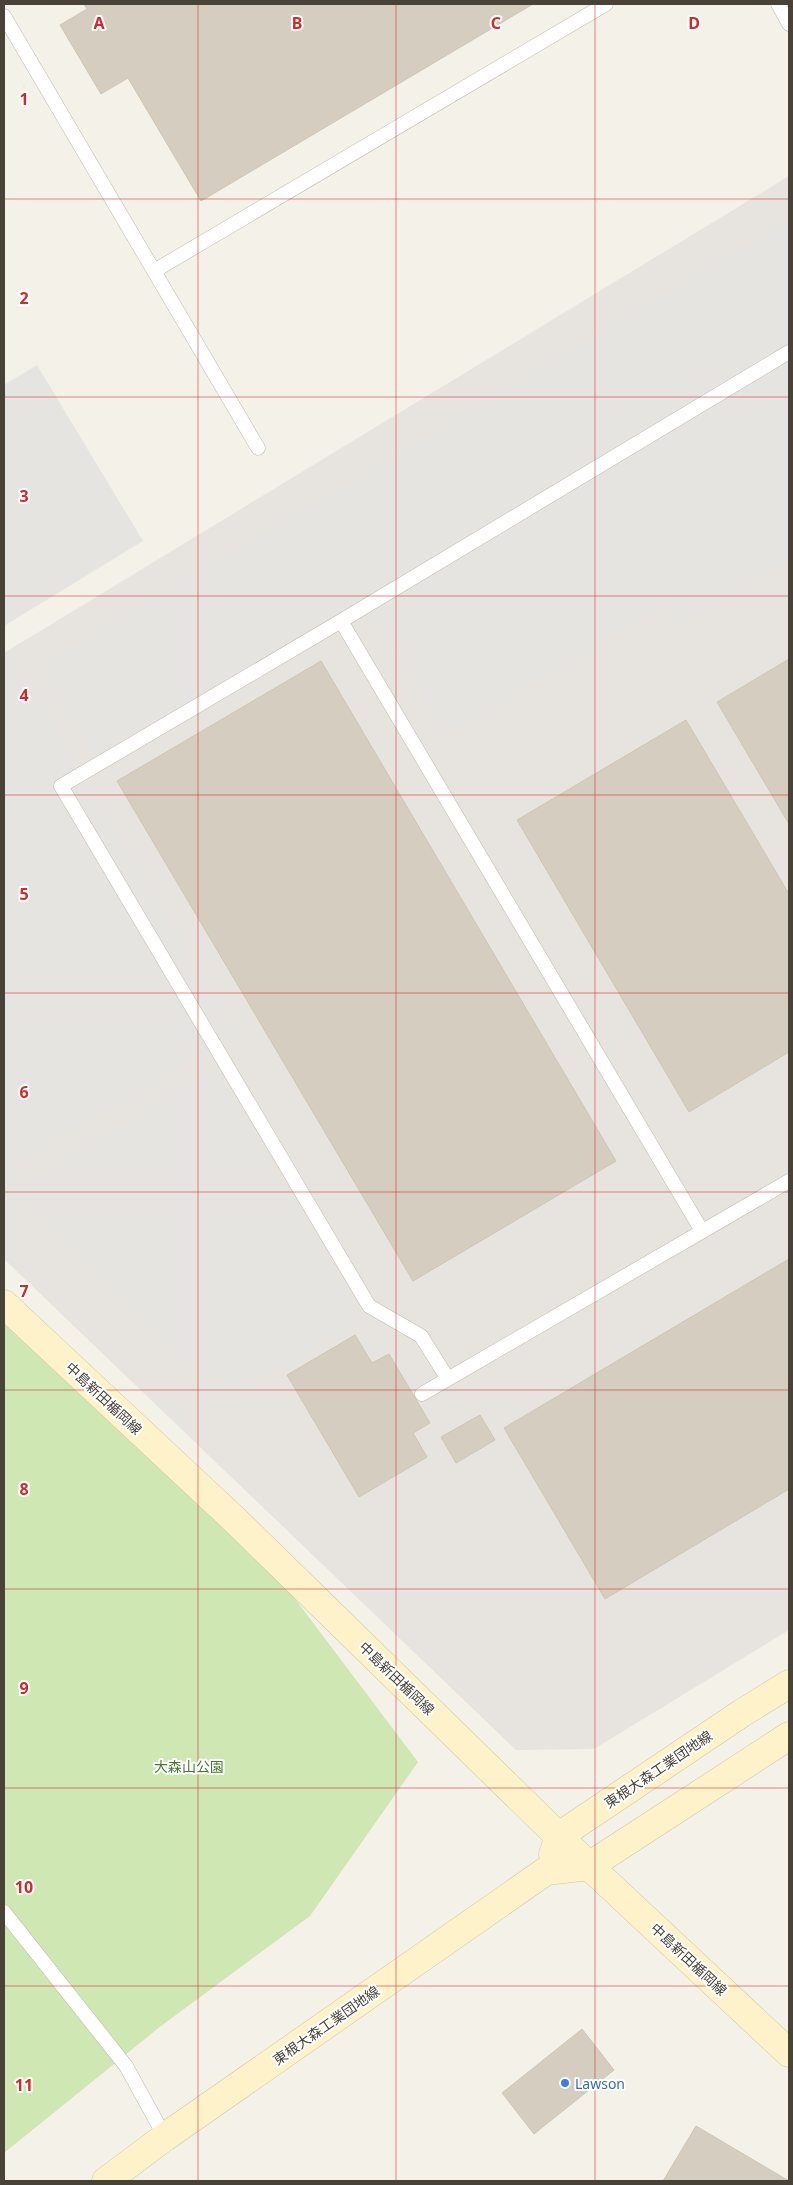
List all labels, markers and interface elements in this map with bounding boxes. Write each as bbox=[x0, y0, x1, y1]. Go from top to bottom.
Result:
text: A bbox=[93, 12, 105, 34]
text: B bbox=[292, 12, 302, 34]
text: C bbox=[491, 12, 501, 34]
text: D bbox=[688, 12, 700, 34]
text: 1 bbox=[19, 88, 29, 110]
text: 2 bbox=[19, 287, 29, 309]
text: 3 bbox=[19, 485, 29, 507]
text: 4 bbox=[19, 684, 29, 706]
text: 5 bbox=[19, 883, 29, 905]
text: 6 bbox=[19, 1081, 29, 1103]
text: 7 bbox=[19, 1280, 29, 1302]
street label: 中島新田楯岡線 bbox=[62, 1358, 146, 1438]
text: 8 bbox=[19, 1478, 29, 1500]
street label: 中島新田楯岡線 bbox=[355, 1637, 439, 1719]
text: 9 bbox=[19, 1677, 29, 1699]
street label: 東根大森工業団地線 bbox=[600, 1726, 716, 1812]
park label: 大森山公園 bbox=[154, 1757, 224, 1776]
text: 10 bbox=[15, 1876, 33, 1898]
street label: 中島新田楯岡線 bbox=[647, 1919, 731, 1999]
street label: 東根大森工業団地線 bbox=[269, 1981, 383, 2069]
text: 11 bbox=[15, 2074, 33, 2096]
place label: Lawson bbox=[575, 2074, 625, 2093]
marker: Lawson bbox=[559, 2077, 571, 2089]

